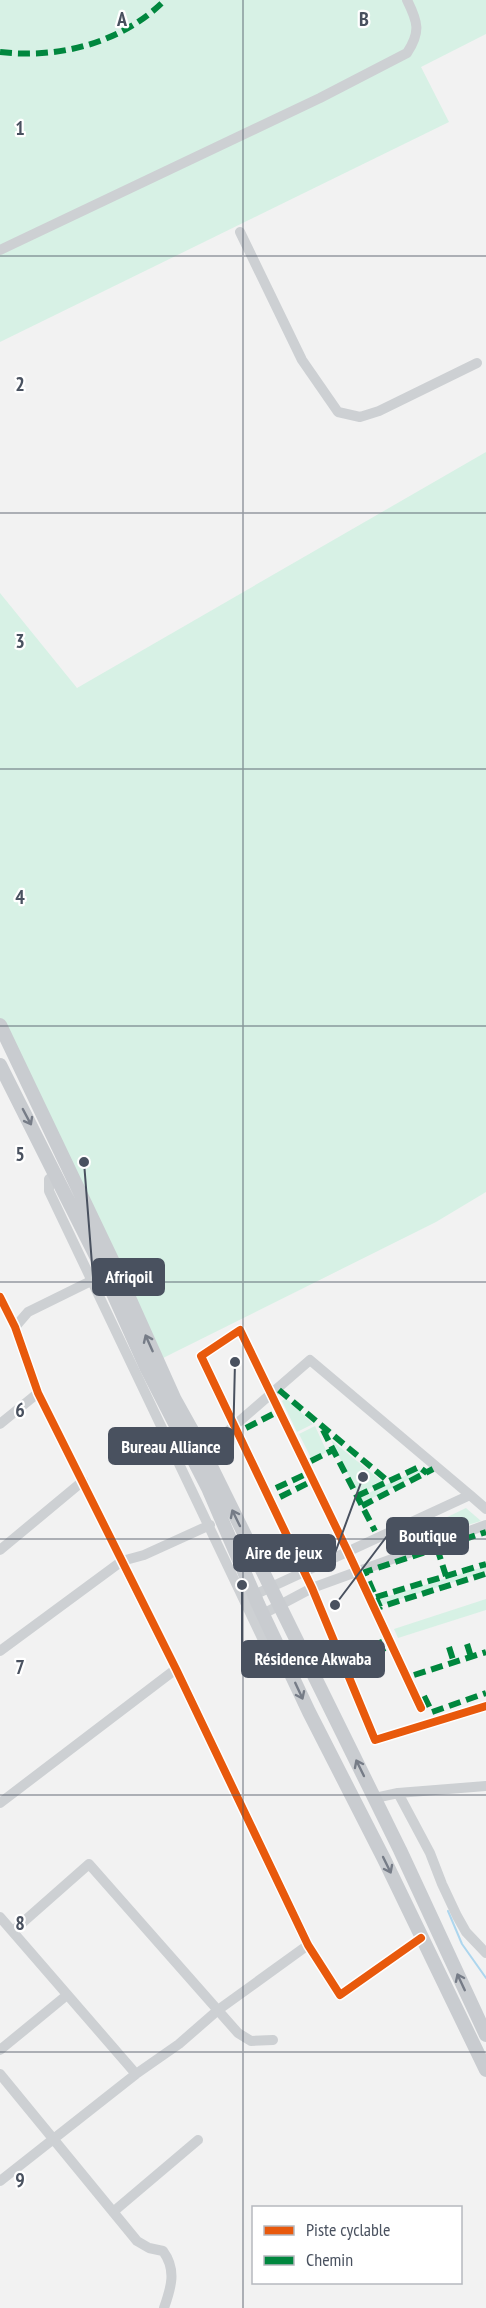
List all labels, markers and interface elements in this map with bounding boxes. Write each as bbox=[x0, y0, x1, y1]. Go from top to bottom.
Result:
text: A bbox=[116, 6, 128, 32]
text: B bbox=[359, 6, 369, 32]
text: 1 bbox=[15, 115, 25, 141]
text: 2 bbox=[15, 371, 25, 397]
text: 3 bbox=[15, 628, 25, 654]
text: 4 bbox=[15, 884, 25, 910]
one-way arrow bbox=[21, 1108, 33, 1125]
text: 5 bbox=[15, 1141, 25, 1167]
callout: Afriqoil bbox=[93, 1259, 164, 1295]
text: Afriqoil bbox=[104, 1265, 153, 1288]
one-way arrow bbox=[143, 1335, 154, 1353]
text: 6 bbox=[15, 1397, 25, 1423]
callout: Bureau Alliance bbox=[109, 1428, 233, 1464]
text: Bureau Alliance bbox=[121, 1435, 221, 1458]
one-way arrow bbox=[229, 1509, 241, 1527]
callout: Boutique bbox=[387, 1518, 468, 1554]
text: Boutique bbox=[399, 1524, 457, 1547]
callout: Aire de jeux bbox=[234, 1535, 335, 1571]
text: Aire de jeux bbox=[245, 1541, 323, 1564]
callout: Résidence Akwaba bbox=[242, 1641, 384, 1677]
text: Résidence Akwaba bbox=[254, 1647, 372, 1670]
text: 7 bbox=[15, 1654, 25, 1680]
one-way arrow bbox=[294, 1682, 306, 1700]
one-way arrow bbox=[353, 1759, 365, 1777]
one-way arrow bbox=[382, 1856, 393, 1874]
text: 8 bbox=[15, 1910, 25, 1936]
one-way arrow bbox=[455, 1973, 467, 1991]
text: 9 bbox=[15, 2167, 25, 2193]
legend bbox=[252, 2206, 462, 2284]
text: Piste cyclable bbox=[306, 2218, 390, 2241]
text: Chemin bbox=[306, 2248, 353, 2271]

